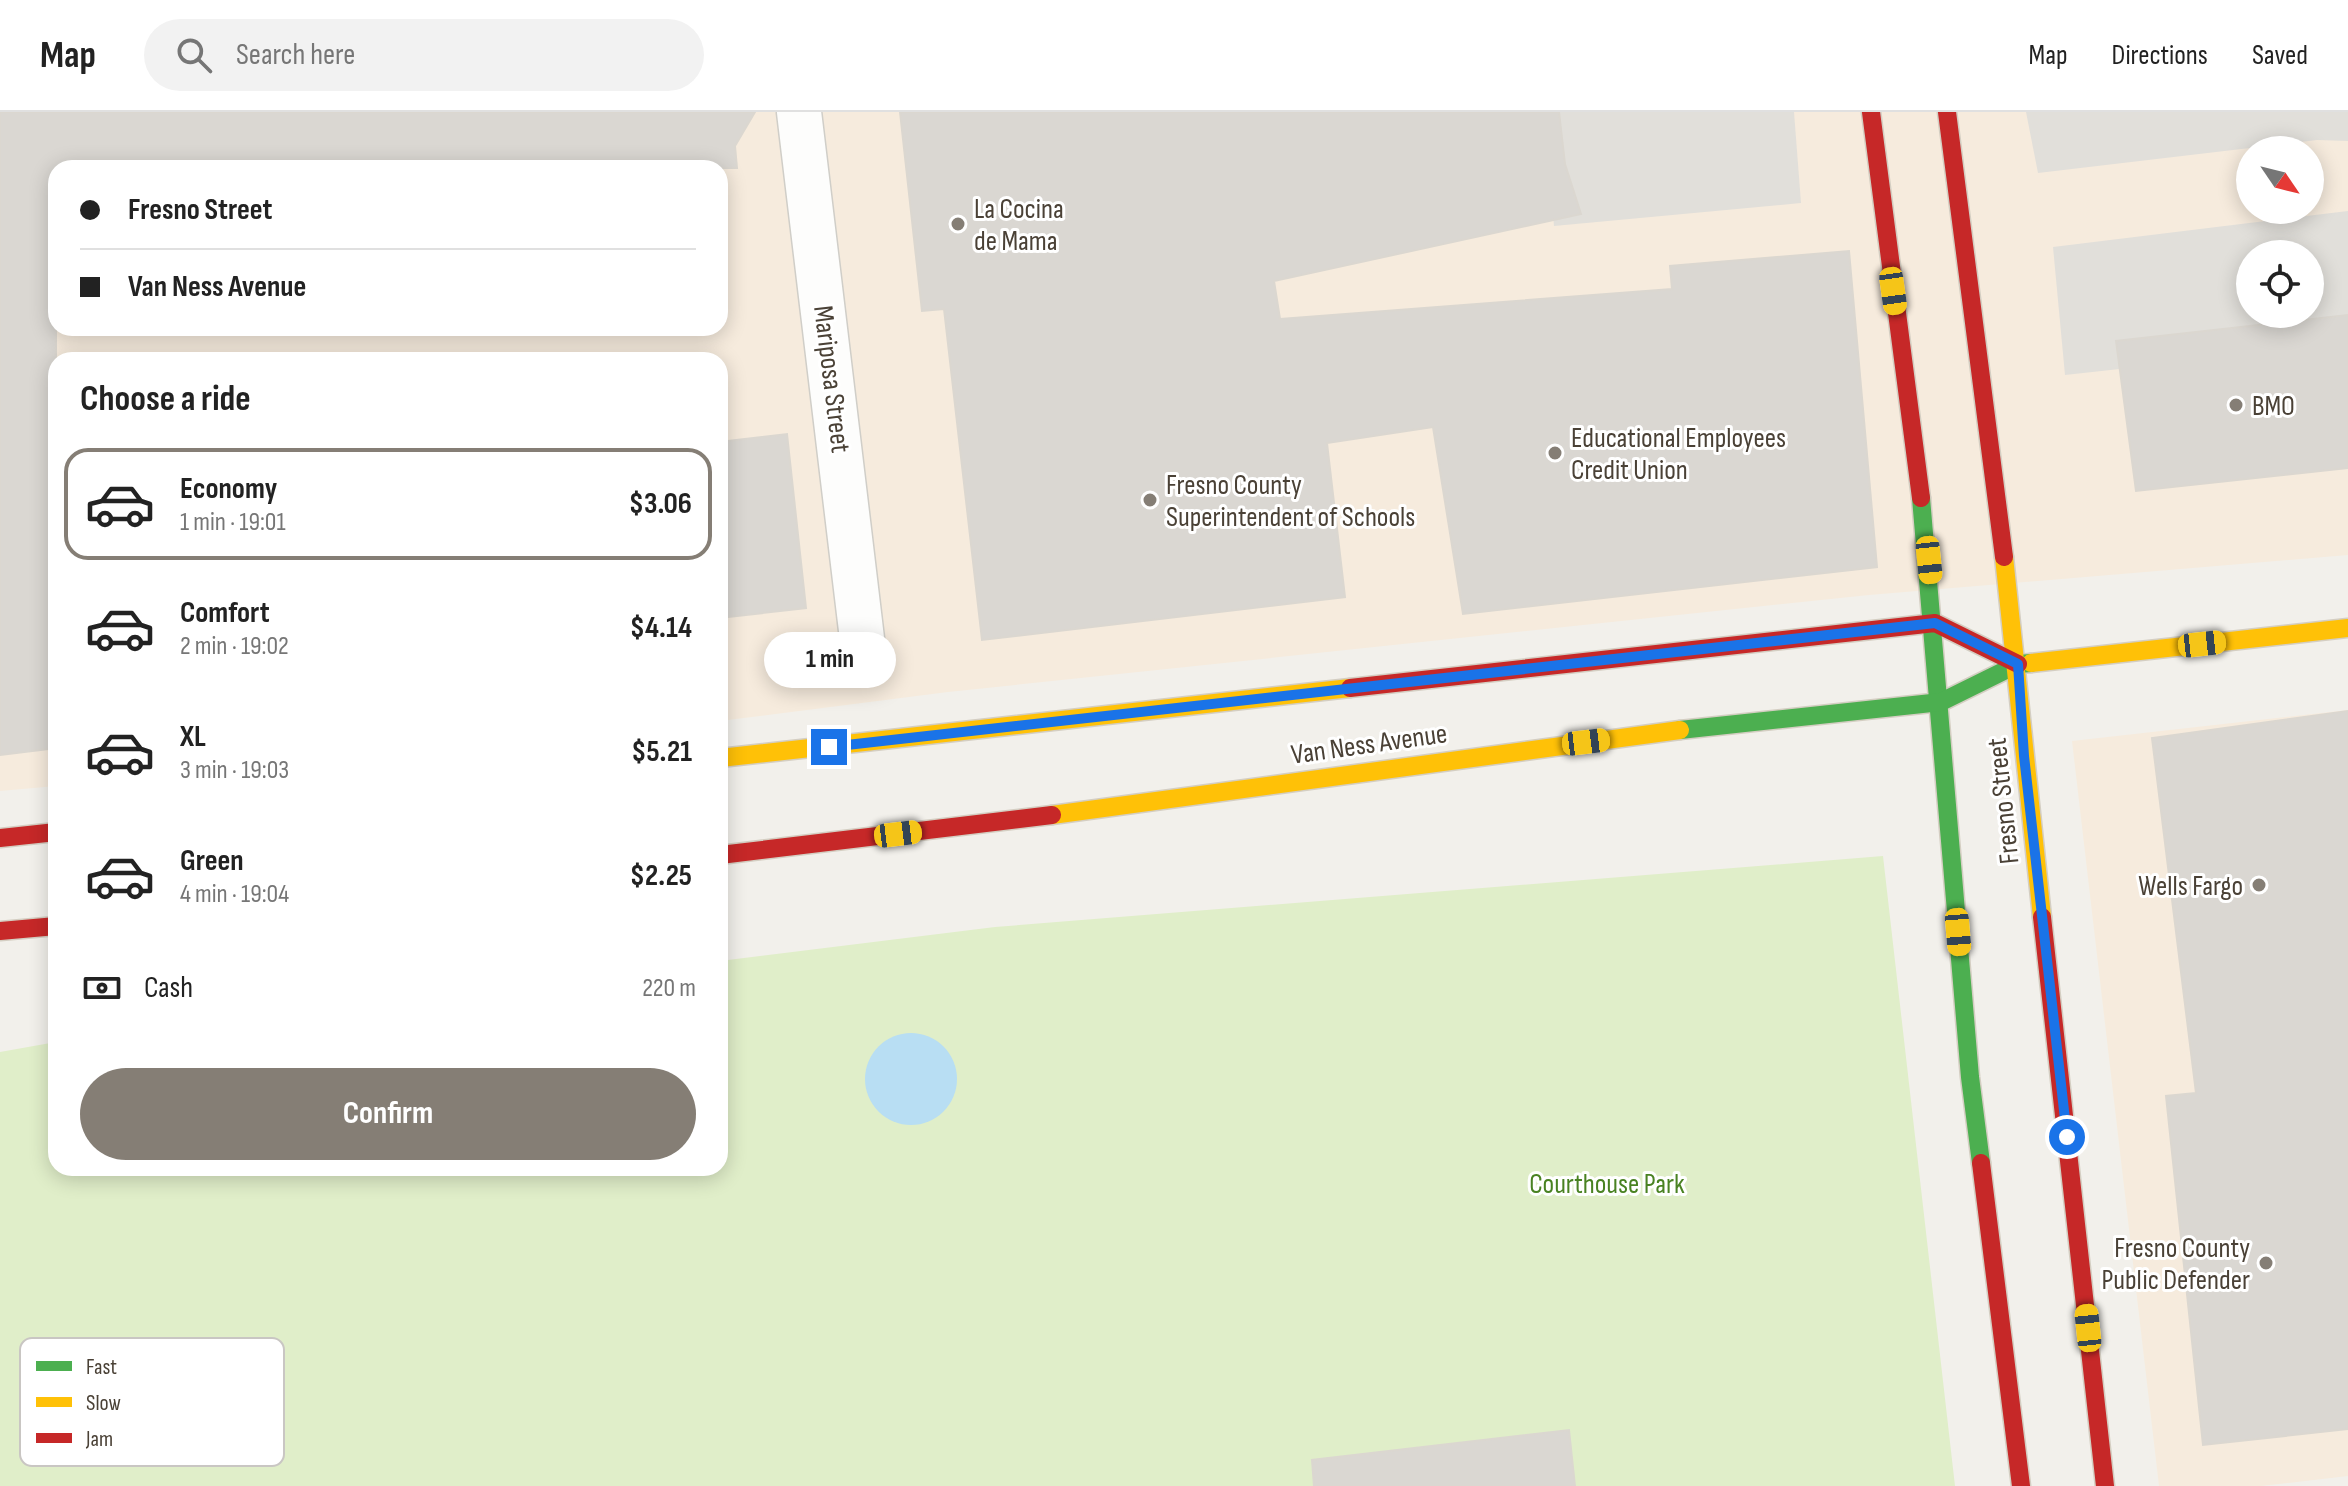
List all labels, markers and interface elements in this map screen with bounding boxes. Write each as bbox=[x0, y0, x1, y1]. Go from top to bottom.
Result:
search box bbox=[144, 19, 704, 91]
text: Map bbox=[40, 33, 96, 78]
icon: search bbox=[172, 33, 216, 77]
text: Search here bbox=[236, 37, 355, 73]
text: Map bbox=[2029, 39, 2068, 72]
text: Directions bbox=[2112, 39, 2208, 72]
text: Saved bbox=[2252, 39, 2308, 72]
north arrow bbox=[2236, 136, 2324, 224]
map controls bbox=[2236, 136, 2324, 328]
text: Fresno Street bbox=[128, 192, 272, 228]
place label: La Cocina de Mama bbox=[974, 193, 1064, 258]
marker: La Cocina de Mama bbox=[949, 215, 967, 233]
button: locate bbox=[2236, 240, 2324, 328]
car bbox=[1878, 266, 1908, 316]
text: Van Ness Avenue bbox=[128, 269, 306, 305]
street label: Mariposa Street bbox=[806, 304, 857, 455]
text: Choose a ride bbox=[80, 378, 251, 421]
place label: BMO bbox=[2252, 390, 2295, 423]
marker: BMO bbox=[2227, 396, 2245, 414]
place label: Educational Employees Credit Union bbox=[1571, 422, 1786, 487]
marker: Educational Employees Credit Union bbox=[1546, 444, 1564, 462]
icon: car bbox=[84, 468, 156, 540]
place label: Fresno County Superintendent of Schools bbox=[1166, 469, 1415, 534]
text: Economy bbox=[180, 471, 277, 507]
text: $3.06 bbox=[629, 486, 692, 522]
marker: Fresno County Superintendent of Schools bbox=[1141, 491, 1159, 509]
text: 1 min · 19:01 bbox=[180, 507, 286, 538]
car bbox=[1915, 535, 1943, 585]
icon: car bbox=[84, 592, 156, 664]
text: Comfort bbox=[180, 595, 270, 631]
text: $4.14 bbox=[630, 610, 692, 646]
car bbox=[2177, 630, 2227, 658]
text: 2 min · 19:02 bbox=[180, 631, 289, 662]
callout: 1 min bbox=[763, 631, 895, 687]
text: 1 min bbox=[806, 644, 854, 675]
icon: car bbox=[84, 716, 156, 788]
street label: Van Ness Avenue bbox=[1289, 717, 1449, 772]
text: XL bbox=[180, 719, 206, 755]
car bbox=[1561, 727, 1611, 757]
route end bbox=[811, 729, 847, 765]
text: $5.21 bbox=[631, 734, 692, 770]
street label: Fresno Street bbox=[1980, 736, 2027, 866]
text: 3 min · 19:03 bbox=[180, 755, 289, 786]
car bbox=[873, 819, 923, 849]
icon: car bbox=[84, 840, 156, 912]
text: Green bbox=[180, 843, 244, 879]
text: $2.25 bbox=[630, 858, 692, 894]
place label: Wells Fargo bbox=[2138, 870, 2243, 903]
marker: Wells Fargo bbox=[2250, 876, 2268, 894]
text: 4 min · 19:04 bbox=[180, 879, 289, 910]
car bbox=[1944, 907, 1972, 957]
icon: cash bbox=[80, 966, 124, 1010]
text: Cash bbox=[144, 970, 193, 1006]
text: 220 m bbox=[642, 973, 696, 1004]
button: Confirm bbox=[80, 1068, 696, 1160]
route start bbox=[2049, 1119, 2085, 1155]
park label: Courthouse Park bbox=[1529, 1168, 1685, 1201]
place label: Fresno County Public Defender bbox=[2101, 1232, 2250, 1297]
marker: Fresno County Public Defender bbox=[2257, 1254, 2275, 1272]
car bbox=[2074, 1303, 2102, 1353]
legend bbox=[20, 1338, 284, 1466]
text: Fast bbox=[86, 1354, 117, 1381]
text: Slow bbox=[86, 1390, 121, 1417]
text: Jam bbox=[85, 1426, 113, 1453]

